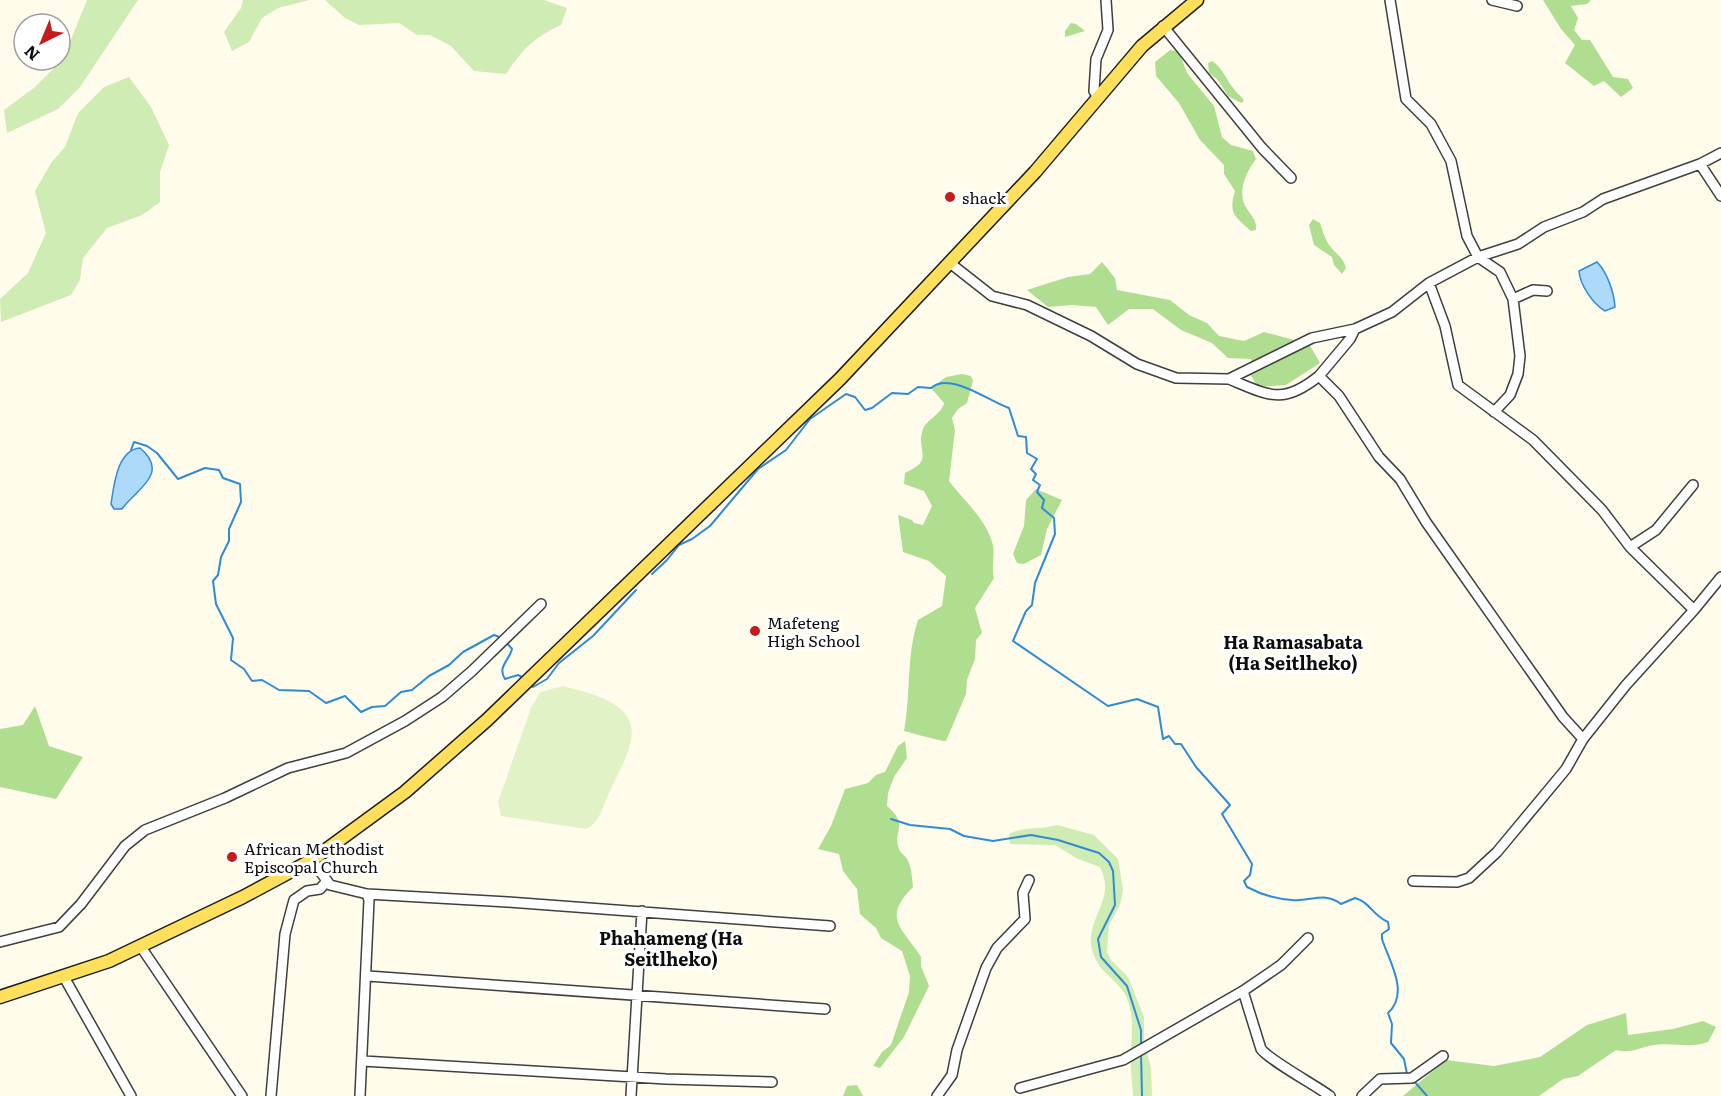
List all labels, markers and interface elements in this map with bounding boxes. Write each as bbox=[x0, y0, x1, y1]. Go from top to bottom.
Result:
north arrow bbox=[12, 12, 72, 72]
text: N bbox=[18, 40, 44, 67]
place label: shack bbox=[962, 185, 1006, 209]
marker: shack bbox=[943, 190, 957, 204]
place label: Mafeteng High School bbox=[767, 610, 860, 652]
marker: Mafeteng High School bbox=[748, 624, 762, 638]
district label: Ha Ramasabata (Ha Seitlheko) bbox=[1223, 628, 1363, 676]
place label: African Methodist Episcopal Church bbox=[244, 836, 384, 878]
marker: African Methodist Episcopal Church bbox=[225, 850, 239, 864]
district label: Phahameng (Ha Seitlheko) bbox=[599, 924, 744, 972]

